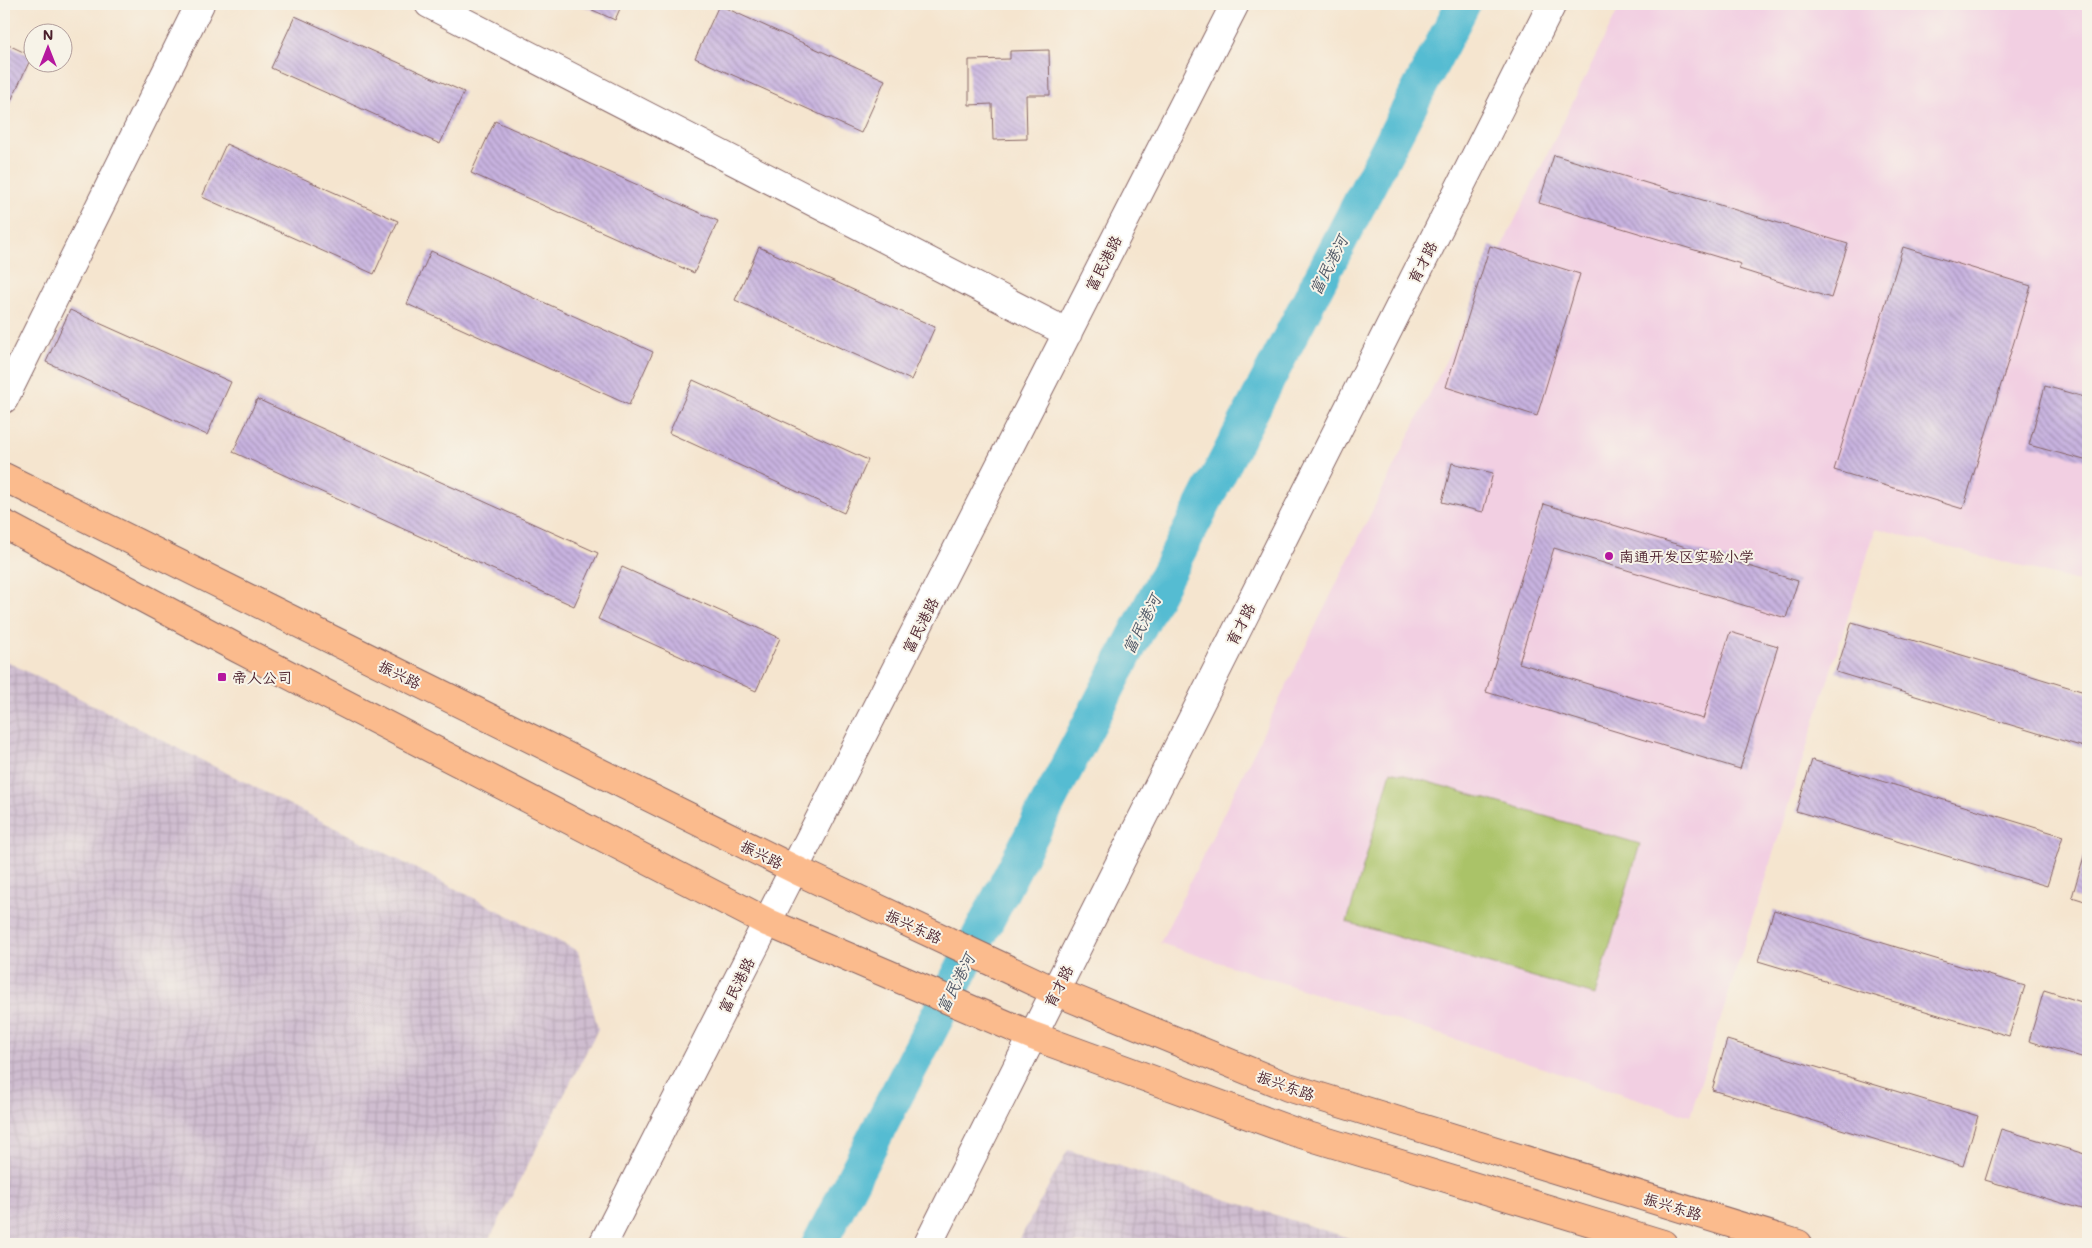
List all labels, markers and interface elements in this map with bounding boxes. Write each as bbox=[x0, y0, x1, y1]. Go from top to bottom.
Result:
north arrow bbox=[22, 22, 72, 72]
text: N bbox=[43, 25, 53, 44]
water label: 富民港河 bbox=[1304, 229, 1353, 298]
street label: 富民港路 bbox=[1080, 232, 1126, 294]
street label: 育才路 bbox=[1403, 237, 1441, 287]
place label: 南通开发区实验小学 bbox=[1619, 546, 1754, 566]
marker: 南通开发区实验小学 bbox=[1603, 550, 1615, 562]
water label: 富民港河 bbox=[1117, 588, 1166, 657]
street label: 富民港路 bbox=[897, 594, 943, 656]
street label: 育才路 bbox=[1221, 599, 1259, 649]
street label: 振兴路 bbox=[375, 655, 425, 693]
place label: 帝人公司 bbox=[232, 667, 292, 687]
marker: 帝人公司 bbox=[216, 671, 228, 683]
street label: 振兴路 bbox=[737, 835, 787, 873]
street label: 振兴东路 bbox=[883, 904, 945, 948]
water label: 富民港河 bbox=[931, 947, 980, 1016]
street label: 富民港路 bbox=[713, 954, 759, 1016]
street label: 育才路 bbox=[1039, 961, 1077, 1011]
street label: 振兴东路 bbox=[1254, 1065, 1318, 1105]
street label: 振兴东路 bbox=[1641, 1188, 1705, 1224]

